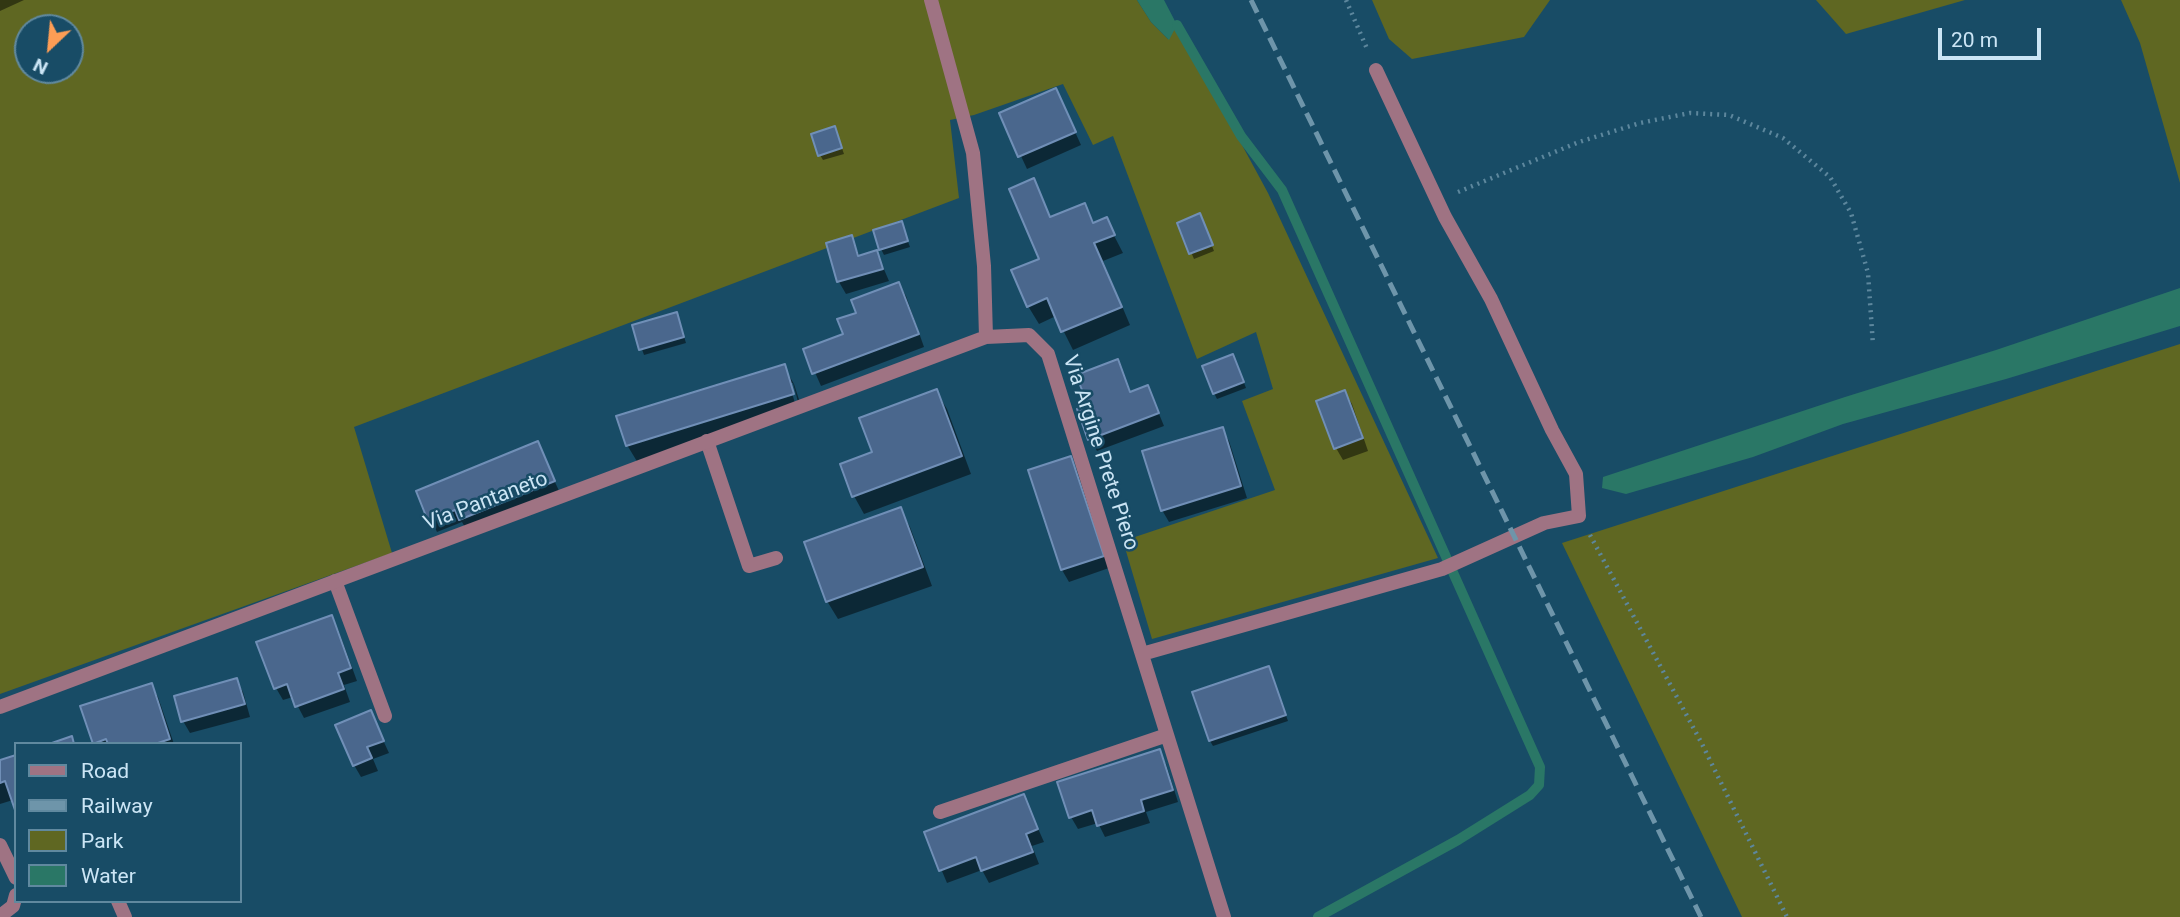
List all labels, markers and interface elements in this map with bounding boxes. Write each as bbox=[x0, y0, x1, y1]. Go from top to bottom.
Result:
north arrow bbox=[14, 14, 84, 84]
scale bar bbox=[1942, 14, 2045, 58]
text: 20 m bbox=[1951, 28, 1998, 52]
text: N bbox=[29, 53, 52, 80]
street label: Via Argine Prete Piero bbox=[1057, 352, 1143, 554]
street label: Via Pantaneto bbox=[420, 467, 552, 537]
legend bbox=[14, 742, 242, 903]
text: Road bbox=[81, 759, 129, 783]
text: Railway bbox=[81, 794, 153, 818]
text: Park bbox=[81, 829, 123, 853]
text: Water bbox=[81, 864, 136, 888]

